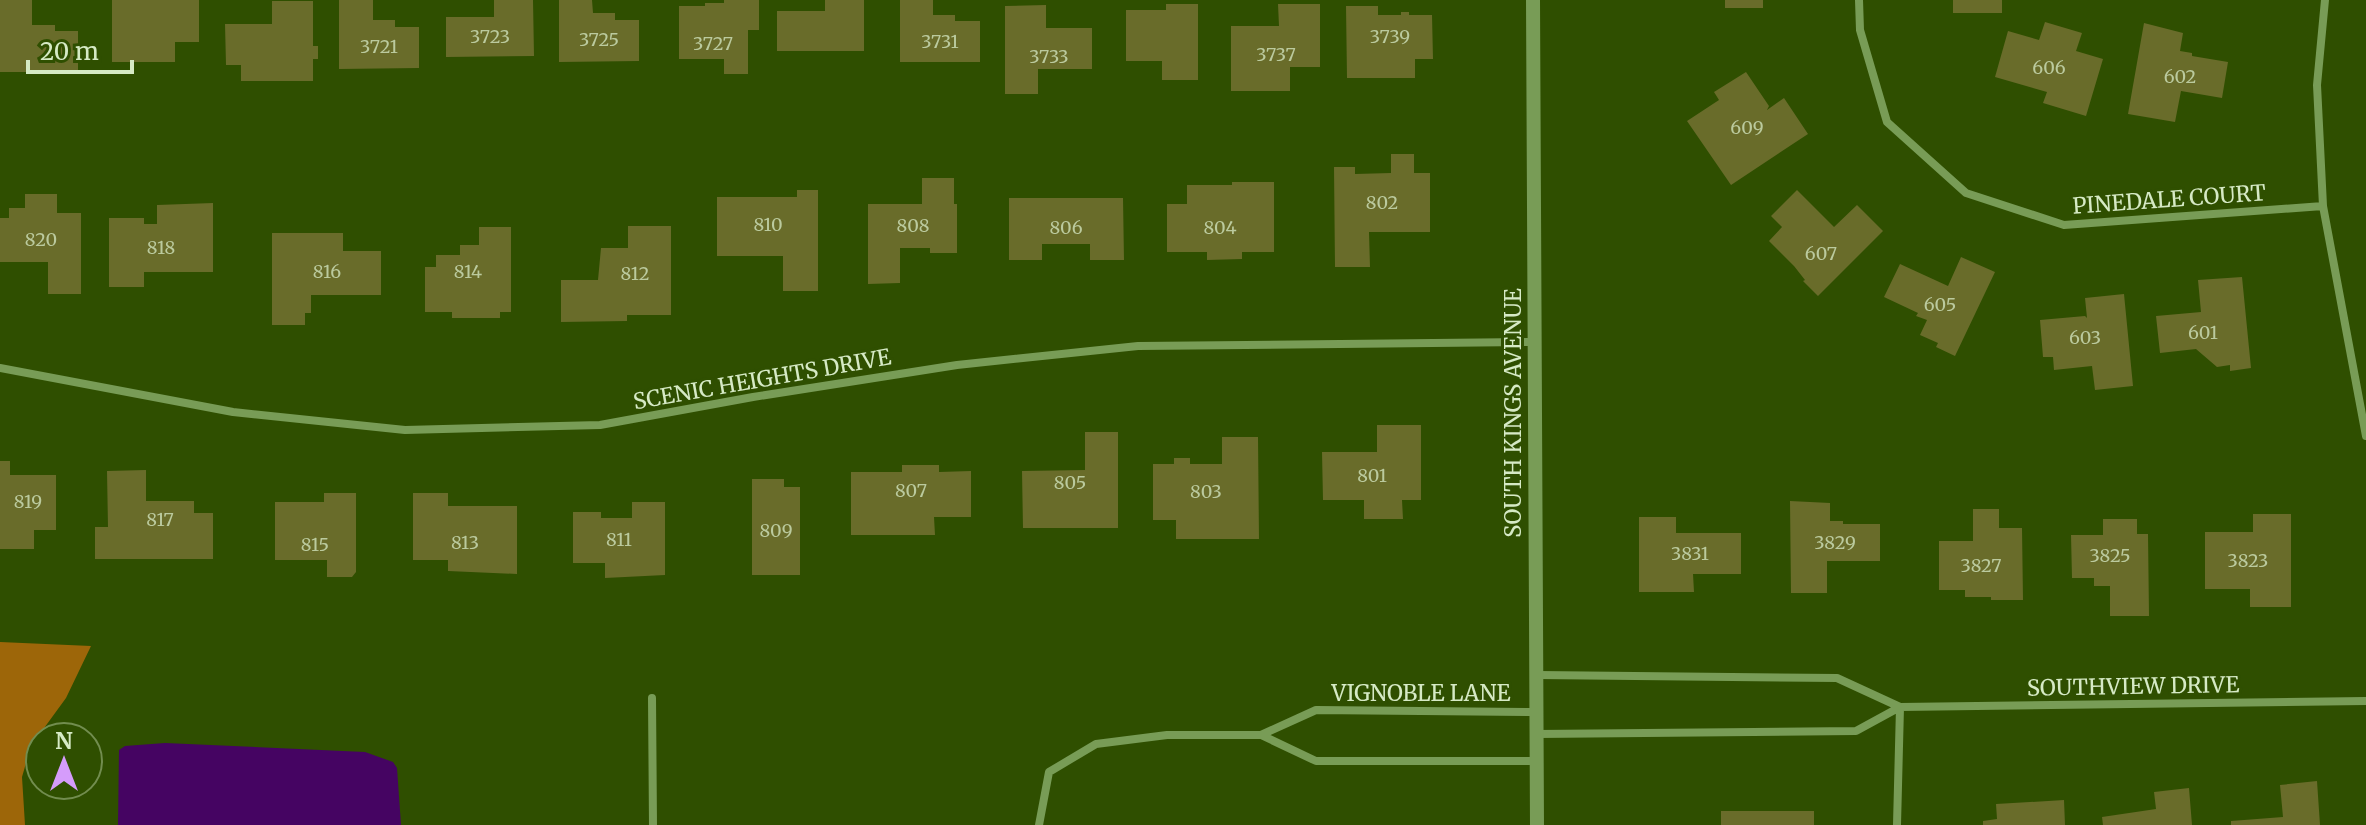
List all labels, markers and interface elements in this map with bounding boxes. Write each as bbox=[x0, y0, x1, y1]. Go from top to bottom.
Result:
scale bar bbox=[28, 24, 132, 74]
house number: 3723 bbox=[470, 25, 510, 48]
house number: 3739 bbox=[1370, 25, 1410, 48]
house number: 3725 bbox=[579, 28, 619, 51]
house number: 3731 bbox=[921, 30, 959, 53]
house number: 3727 bbox=[693, 32, 733, 55]
house number: 3721 bbox=[360, 35, 398, 58]
text: 20 m bbox=[40, 36, 99, 67]
house number: 3737 bbox=[1256, 43, 1296, 66]
house number: 3733 bbox=[1029, 45, 1069, 68]
house number: 606 bbox=[2032, 56, 2066, 79]
house number: 602 bbox=[2164, 65, 2196, 88]
house number: 609 bbox=[1730, 116, 1764, 139]
street label: PINEDALE COURT bbox=[2071, 178, 2267, 220]
house number: 802 bbox=[1366, 191, 1398, 214]
house number: 810 bbox=[753, 213, 783, 236]
house number: 808 bbox=[897, 214, 929, 237]
house number: 806 bbox=[1049, 216, 1083, 239]
house number: 804 bbox=[1203, 216, 1237, 239]
house number: 820 bbox=[25, 228, 57, 251]
house number: 818 bbox=[147, 236, 175, 259]
house number: 607 bbox=[1805, 242, 1837, 265]
house number: 816 bbox=[313, 260, 341, 283]
house number: 814 bbox=[454, 260, 482, 283]
house number: 812 bbox=[621, 262, 649, 285]
street label: SOUTH KINGS AVENUE bbox=[1499, 288, 1527, 538]
house number: 605 bbox=[1924, 293, 1956, 316]
house number: 601 bbox=[2188, 321, 2218, 344]
house number: 603 bbox=[2069, 326, 2101, 349]
street label: SCENIC HEIGHTS DRIVE bbox=[631, 343, 893, 415]
house number: 801 bbox=[1357, 464, 1387, 487]
house number: 805 bbox=[1054, 471, 1086, 494]
house number: 807 bbox=[895, 479, 927, 502]
house number: 803 bbox=[1190, 480, 1222, 503]
house number: 819 bbox=[14, 490, 42, 513]
house number: 817 bbox=[146, 508, 174, 531]
house number: 809 bbox=[759, 519, 793, 542]
house number: 811 bbox=[606, 528, 632, 551]
house number: 813 bbox=[451, 531, 479, 554]
house number: 3829 bbox=[1814, 531, 1856, 554]
house number: 815 bbox=[301, 533, 329, 556]
house number: 3831 bbox=[1671, 542, 1709, 565]
house number: 3825 bbox=[2089, 544, 2131, 567]
house number: 3823 bbox=[2228, 549, 2268, 572]
house number: 3827 bbox=[1961, 554, 2001, 577]
street label: SOUTHVIEW DRIVE bbox=[2027, 670, 2239, 702]
street label: VIGNOBLE LANE bbox=[1331, 679, 1511, 707]
north arrow bbox=[24, 721, 104, 801]
text: N bbox=[55, 727, 73, 755]

